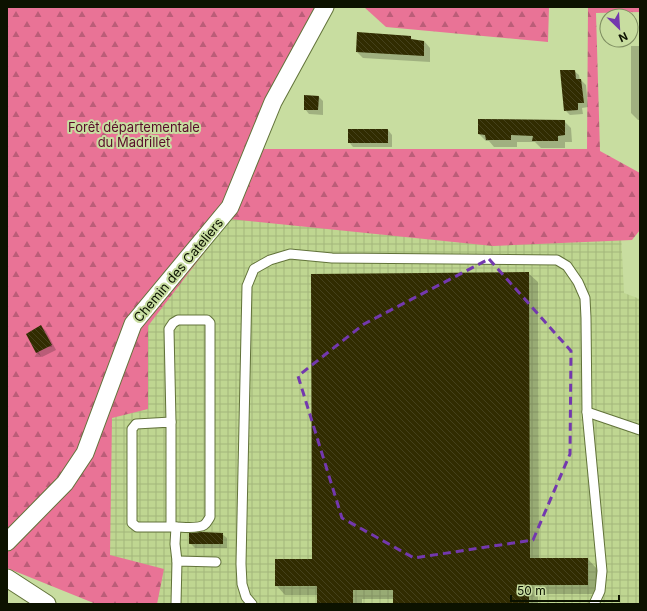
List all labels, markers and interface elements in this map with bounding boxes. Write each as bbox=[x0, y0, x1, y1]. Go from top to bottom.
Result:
north arrow bbox=[599, 8, 639, 48]
text: N bbox=[616, 29, 630, 45]
park label: Forêt départementale du Madrillet bbox=[68, 119, 200, 150]
street label: Chemin des Cateliers bbox=[130, 215, 226, 325]
scale bar bbox=[511, 577, 619, 603]
text: 50 m bbox=[517, 583, 546, 598]

